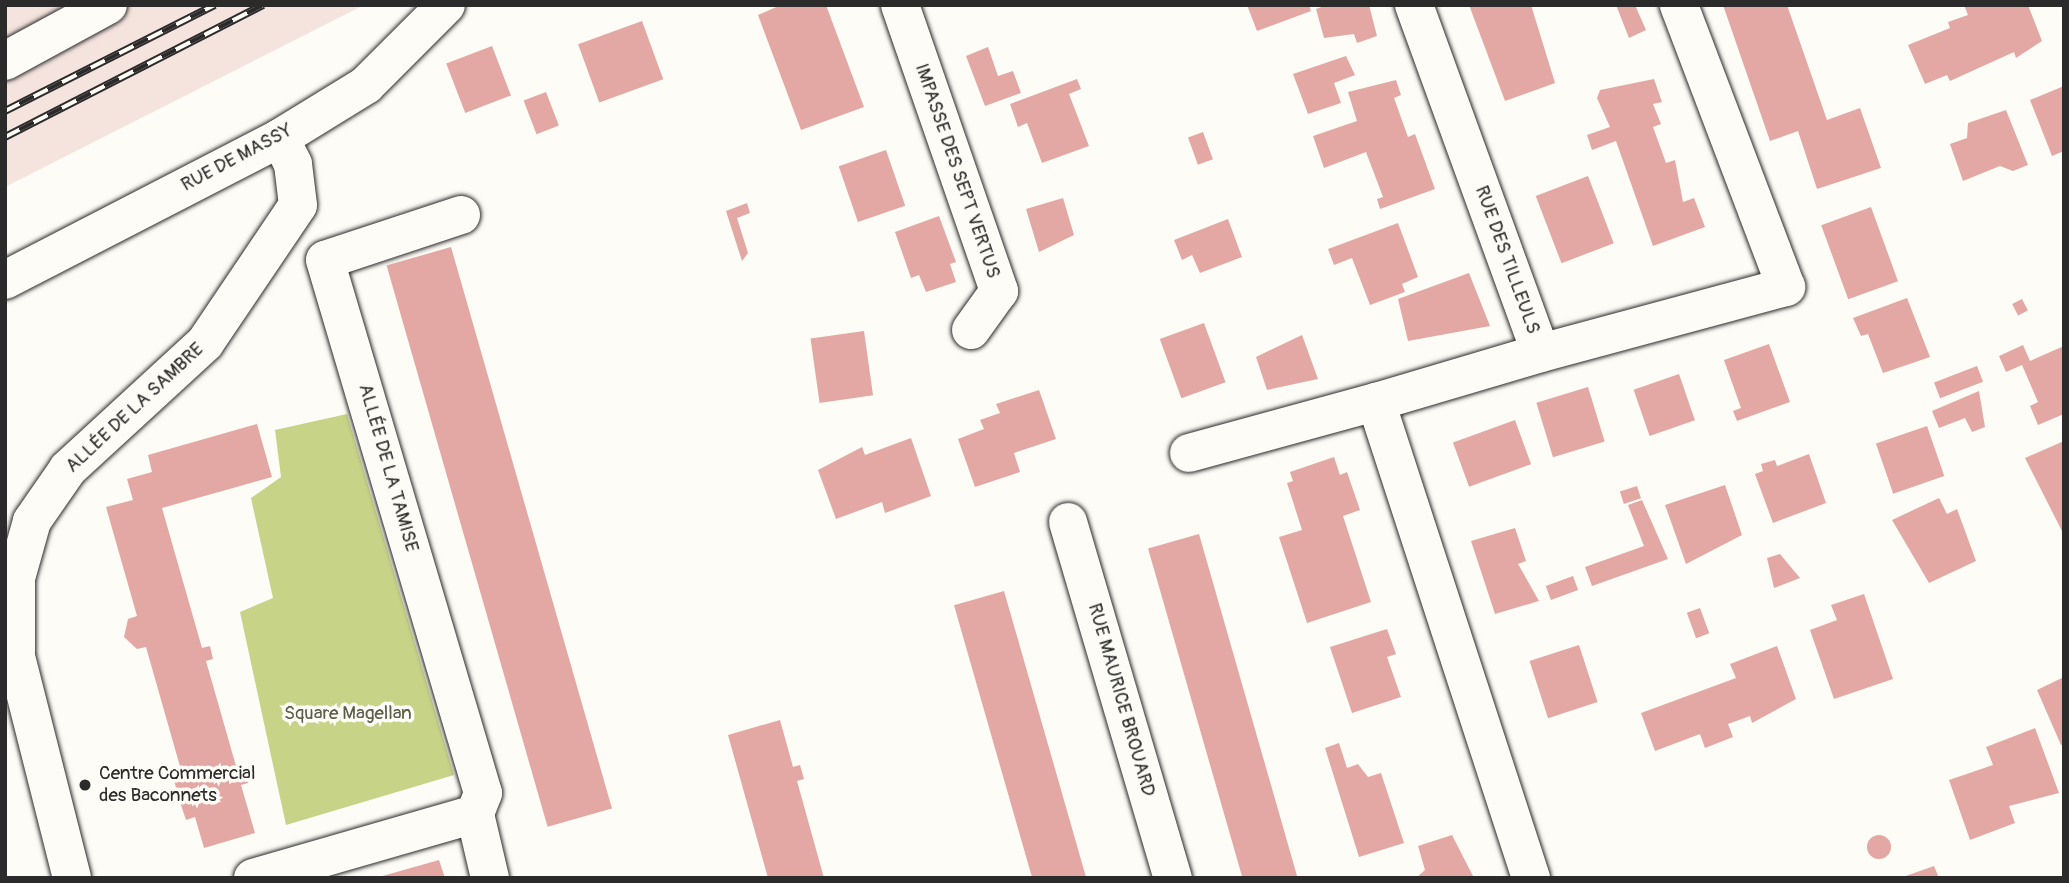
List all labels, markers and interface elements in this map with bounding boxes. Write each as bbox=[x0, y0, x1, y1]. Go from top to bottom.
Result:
street label: IMPASSE DES SEPT VERTUS bbox=[910, 61, 1004, 281]
street label: RUE DE MASSY bbox=[177, 119, 297, 197]
street label: RUE DES TILLEULS bbox=[1470, 183, 1544, 337]
street label: ALLÉE DE LA SAMBRE bbox=[61, 338, 209, 478]
street label: ALLÉE DE LA TAMISE bbox=[353, 381, 423, 555]
street label: RUE MAURICE BROUARD bbox=[1082, 601, 1160, 799]
park label: Square Magellan bbox=[284, 703, 412, 725]
place label: Centre Commercial des Baconnets bbox=[99, 763, 255, 807]
marker: Centre Commercial des Baconnets bbox=[77, 777, 93, 793]

